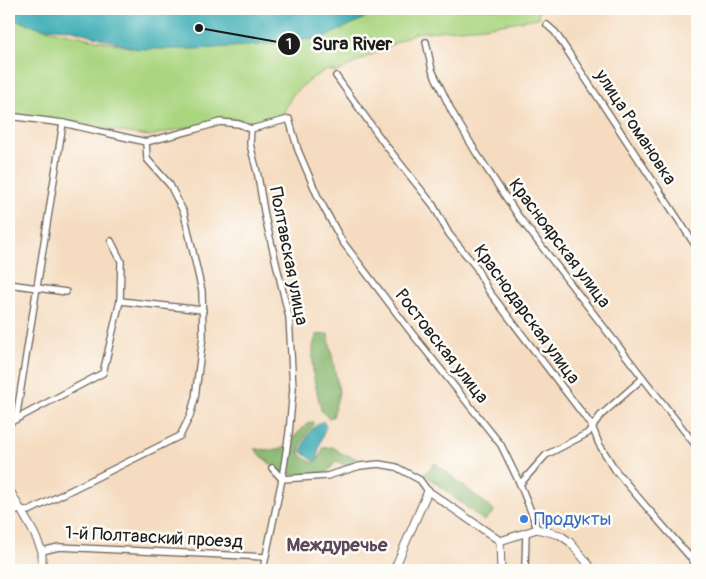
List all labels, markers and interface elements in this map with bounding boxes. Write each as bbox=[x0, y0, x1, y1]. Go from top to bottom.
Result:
callout: Sura River bbox=[277, 27, 402, 61]
text: Sura River bbox=[312, 32, 392, 56]
text: 1 bbox=[286, 35, 292, 54]
street label: улица Романовка bbox=[589, 65, 681, 189]
street label: Красноярская улица bbox=[503, 174, 616, 312]
street label: Полтавская улица bbox=[264, 185, 313, 327]
street label: Краснодарская улица bbox=[468, 240, 585, 388]
street label: Ростовская улица bbox=[390, 284, 493, 408]
place label: Продукты bbox=[534, 508, 611, 531]
marker: Продукты bbox=[518, 513, 530, 525]
street label: 1-й Полтавский проезд bbox=[64, 521, 244, 554]
district label: Междуречье bbox=[287, 533, 388, 557]

